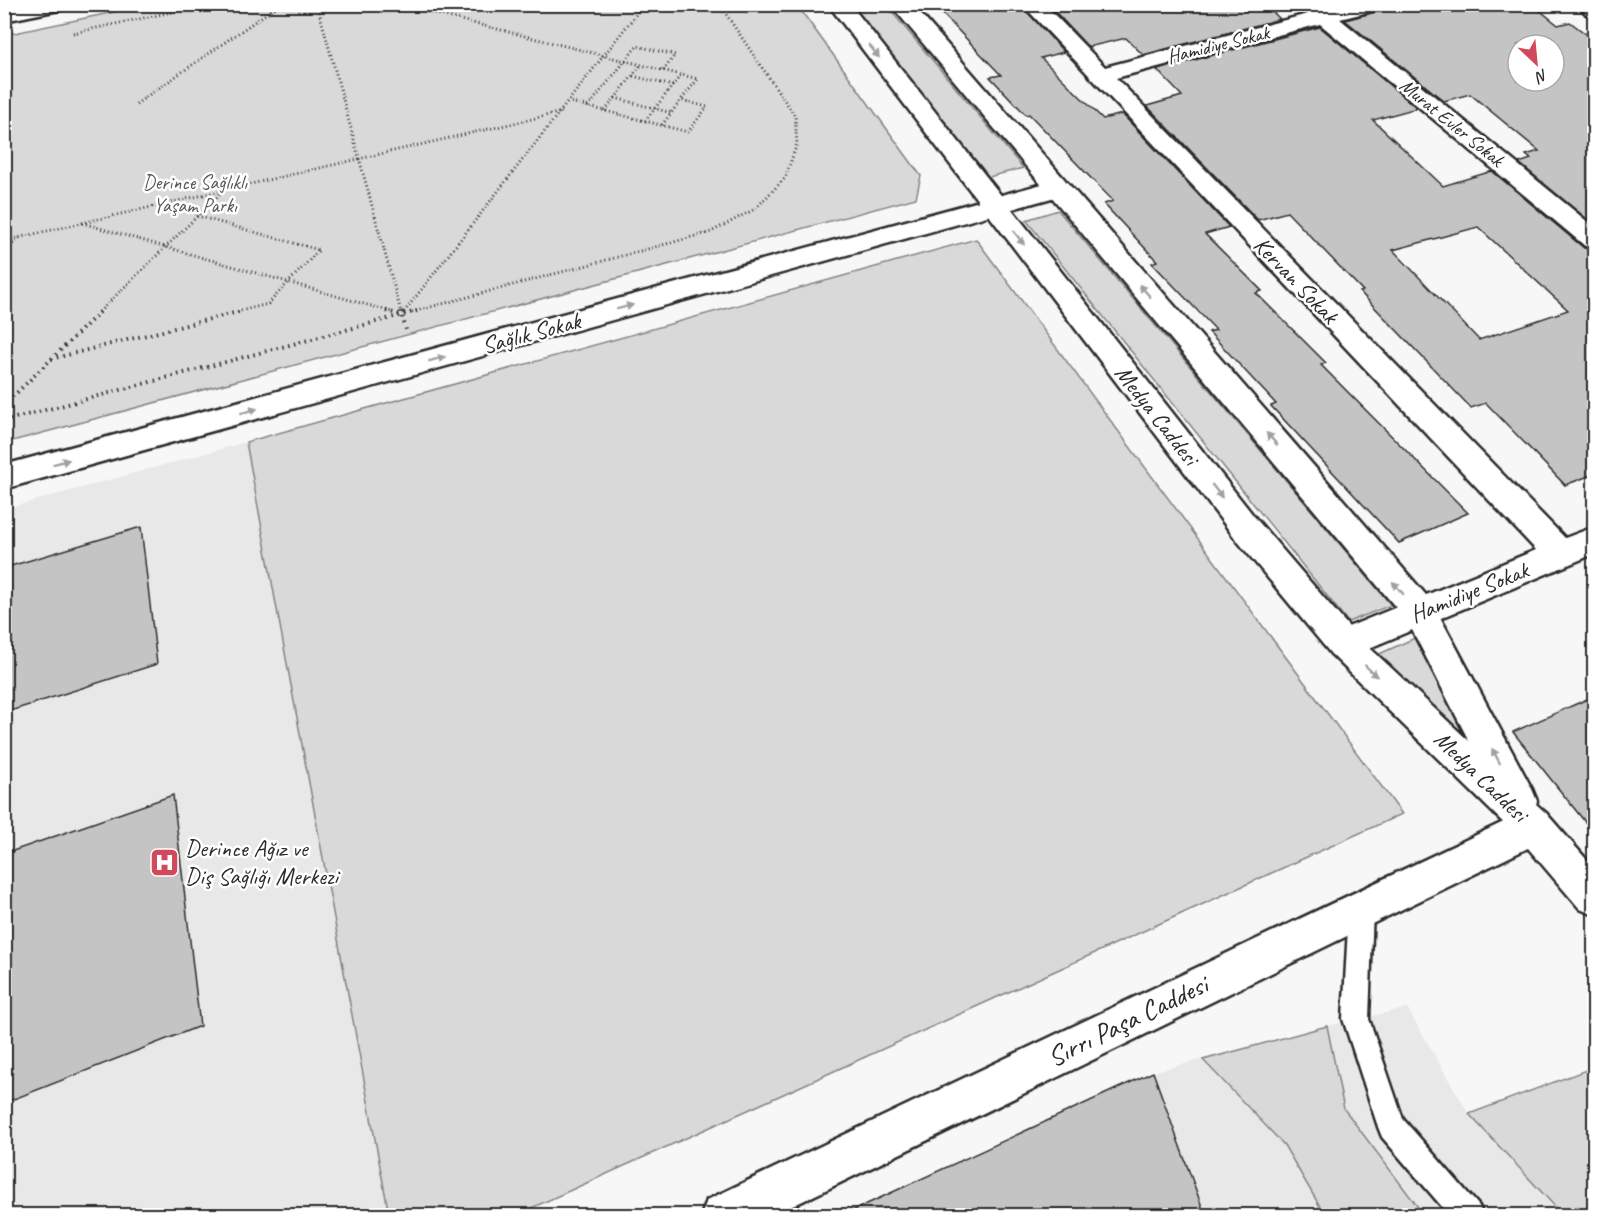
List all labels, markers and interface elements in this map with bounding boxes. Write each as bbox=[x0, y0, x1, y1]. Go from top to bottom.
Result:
street label: Hamidiye Sokak bbox=[1165, 19, 1273, 69]
north arrow bbox=[1506, 33, 1566, 93]
one-way arrow bbox=[867, 43, 879, 58]
text: N bbox=[1531, 64, 1551, 88]
street label: Murat Evler Sokak bbox=[1395, 73, 1510, 173]
park label: Derince Sağlıklı Yaşam Parkı bbox=[143, 170, 248, 218]
one-way arrow bbox=[1013, 230, 1025, 245]
street label: Kervan Sokak bbox=[1247, 230, 1346, 332]
one-way arrow bbox=[1139, 284, 1152, 299]
one-way arrow bbox=[616, 302, 634, 311]
street label: Sağlık Sokak bbox=[479, 305, 586, 361]
one-way arrow bbox=[428, 354, 446, 364]
street label: Medya Caddesi bbox=[1109, 359, 1207, 473]
one-way arrow bbox=[240, 406, 258, 415]
one-way arrow bbox=[1266, 432, 1279, 447]
one-way arrow bbox=[52, 457, 70, 466]
one-way arrow bbox=[1210, 483, 1223, 499]
street label: Hamidiye Sokak bbox=[1405, 554, 1535, 629]
one-way arrow bbox=[1392, 580, 1405, 596]
one-way arrow bbox=[1363, 664, 1378, 678]
street label: Medya Caddesi bbox=[1428, 724, 1536, 830]
one-way arrow bbox=[1491, 747, 1501, 765]
place label: Derince Ağız ve Diş Sağlığı Merkezi bbox=[185, 833, 341, 891]
hospital icon: Derince Ağız ve Diş Sağlığı Merkezi bbox=[148, 846, 180, 878]
street label: Sırrı Paşa Caddesi bbox=[1041, 965, 1216, 1074]

